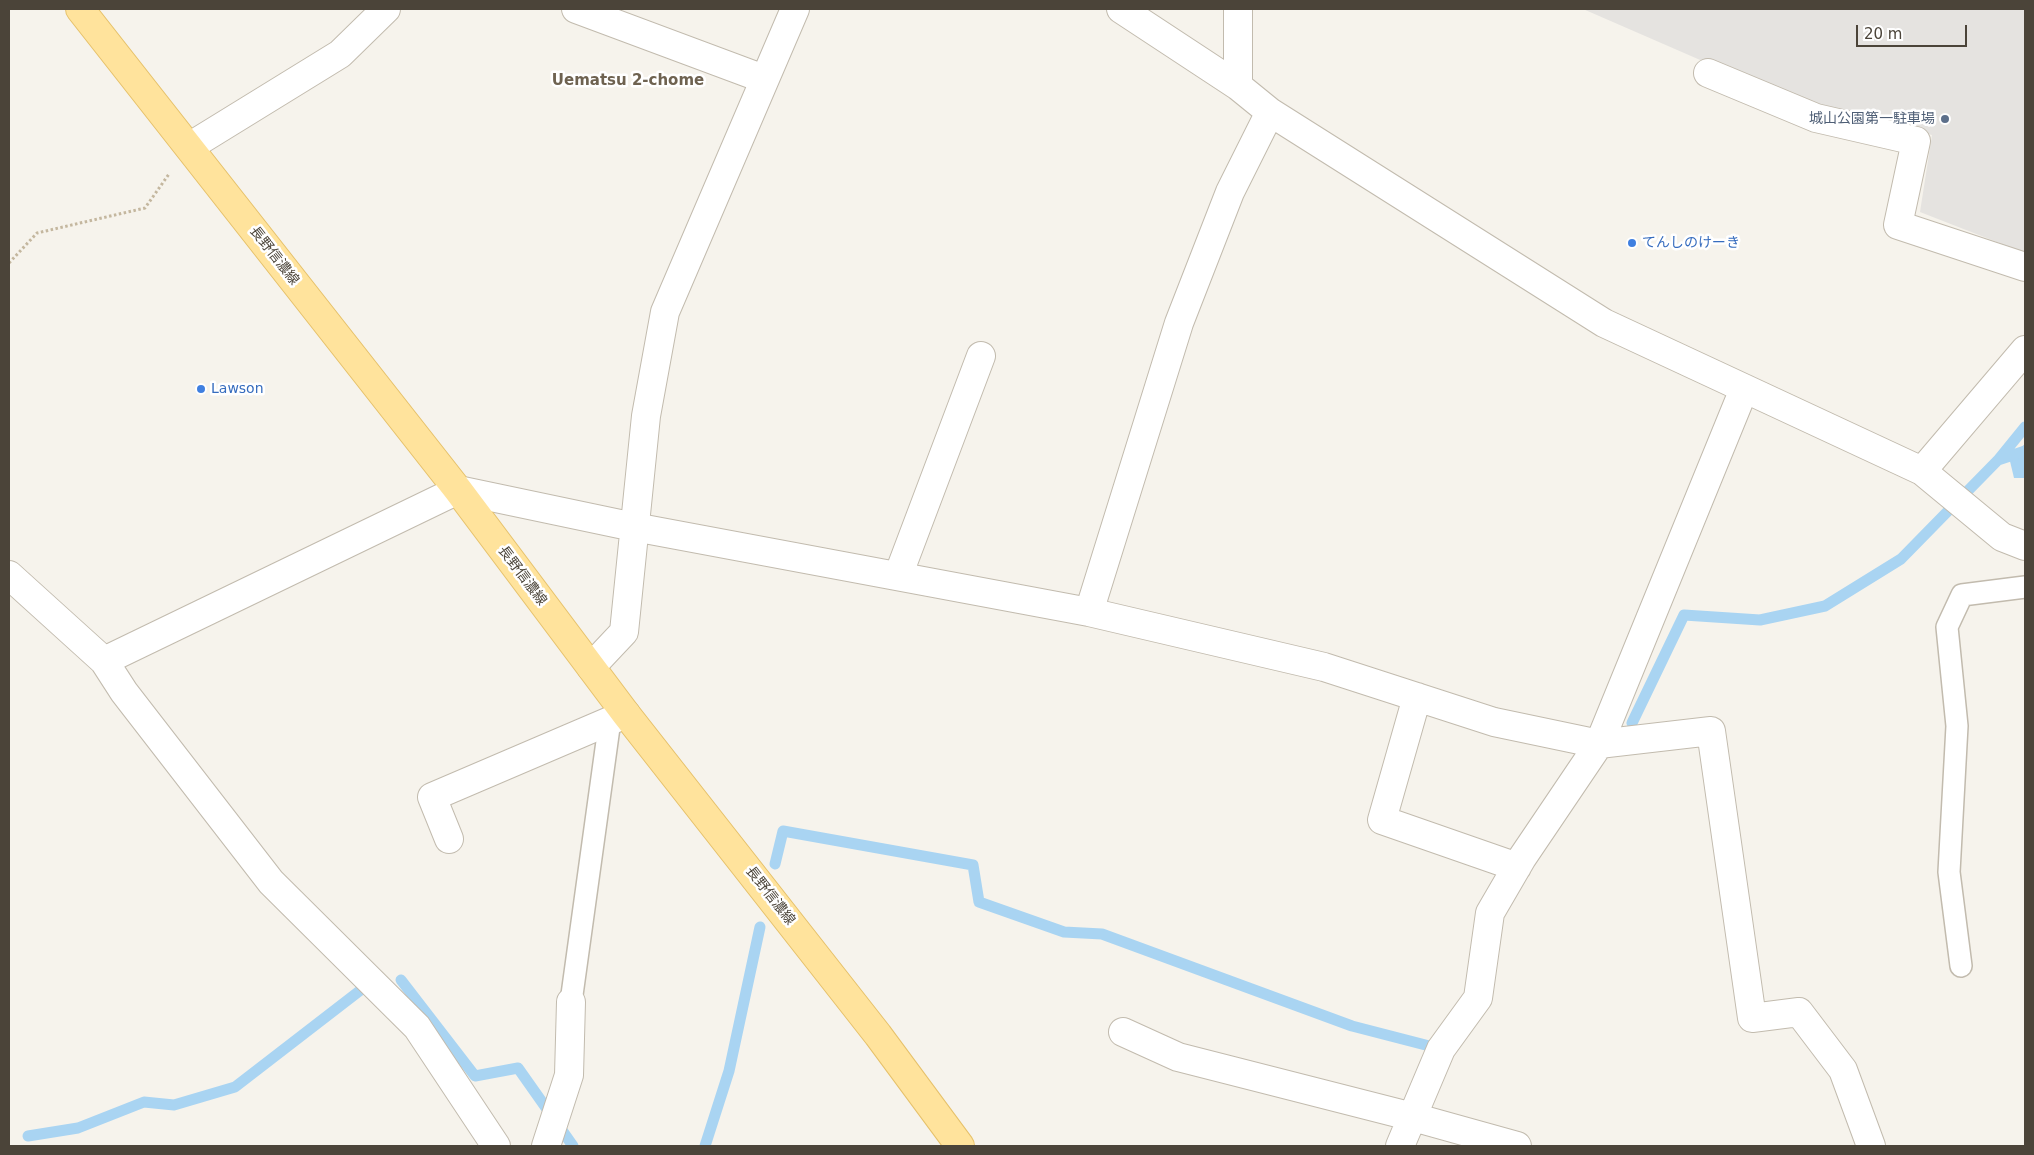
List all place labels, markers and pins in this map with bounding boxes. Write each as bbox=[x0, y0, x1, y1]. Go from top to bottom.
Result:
place label: 城山公園第一駐車場 bbox=[1809, 111, 1935, 127]
marker: 城山公園第一駐車場 bbox=[1939, 113, 1951, 125]
place label: てんしのけーき bbox=[1642, 235, 1740, 251]
marker: てんしのけーき bbox=[1626, 237, 1638, 249]
place label: Lawson bbox=[211, 381, 264, 397]
marker: Lawson bbox=[195, 383, 207, 395]

